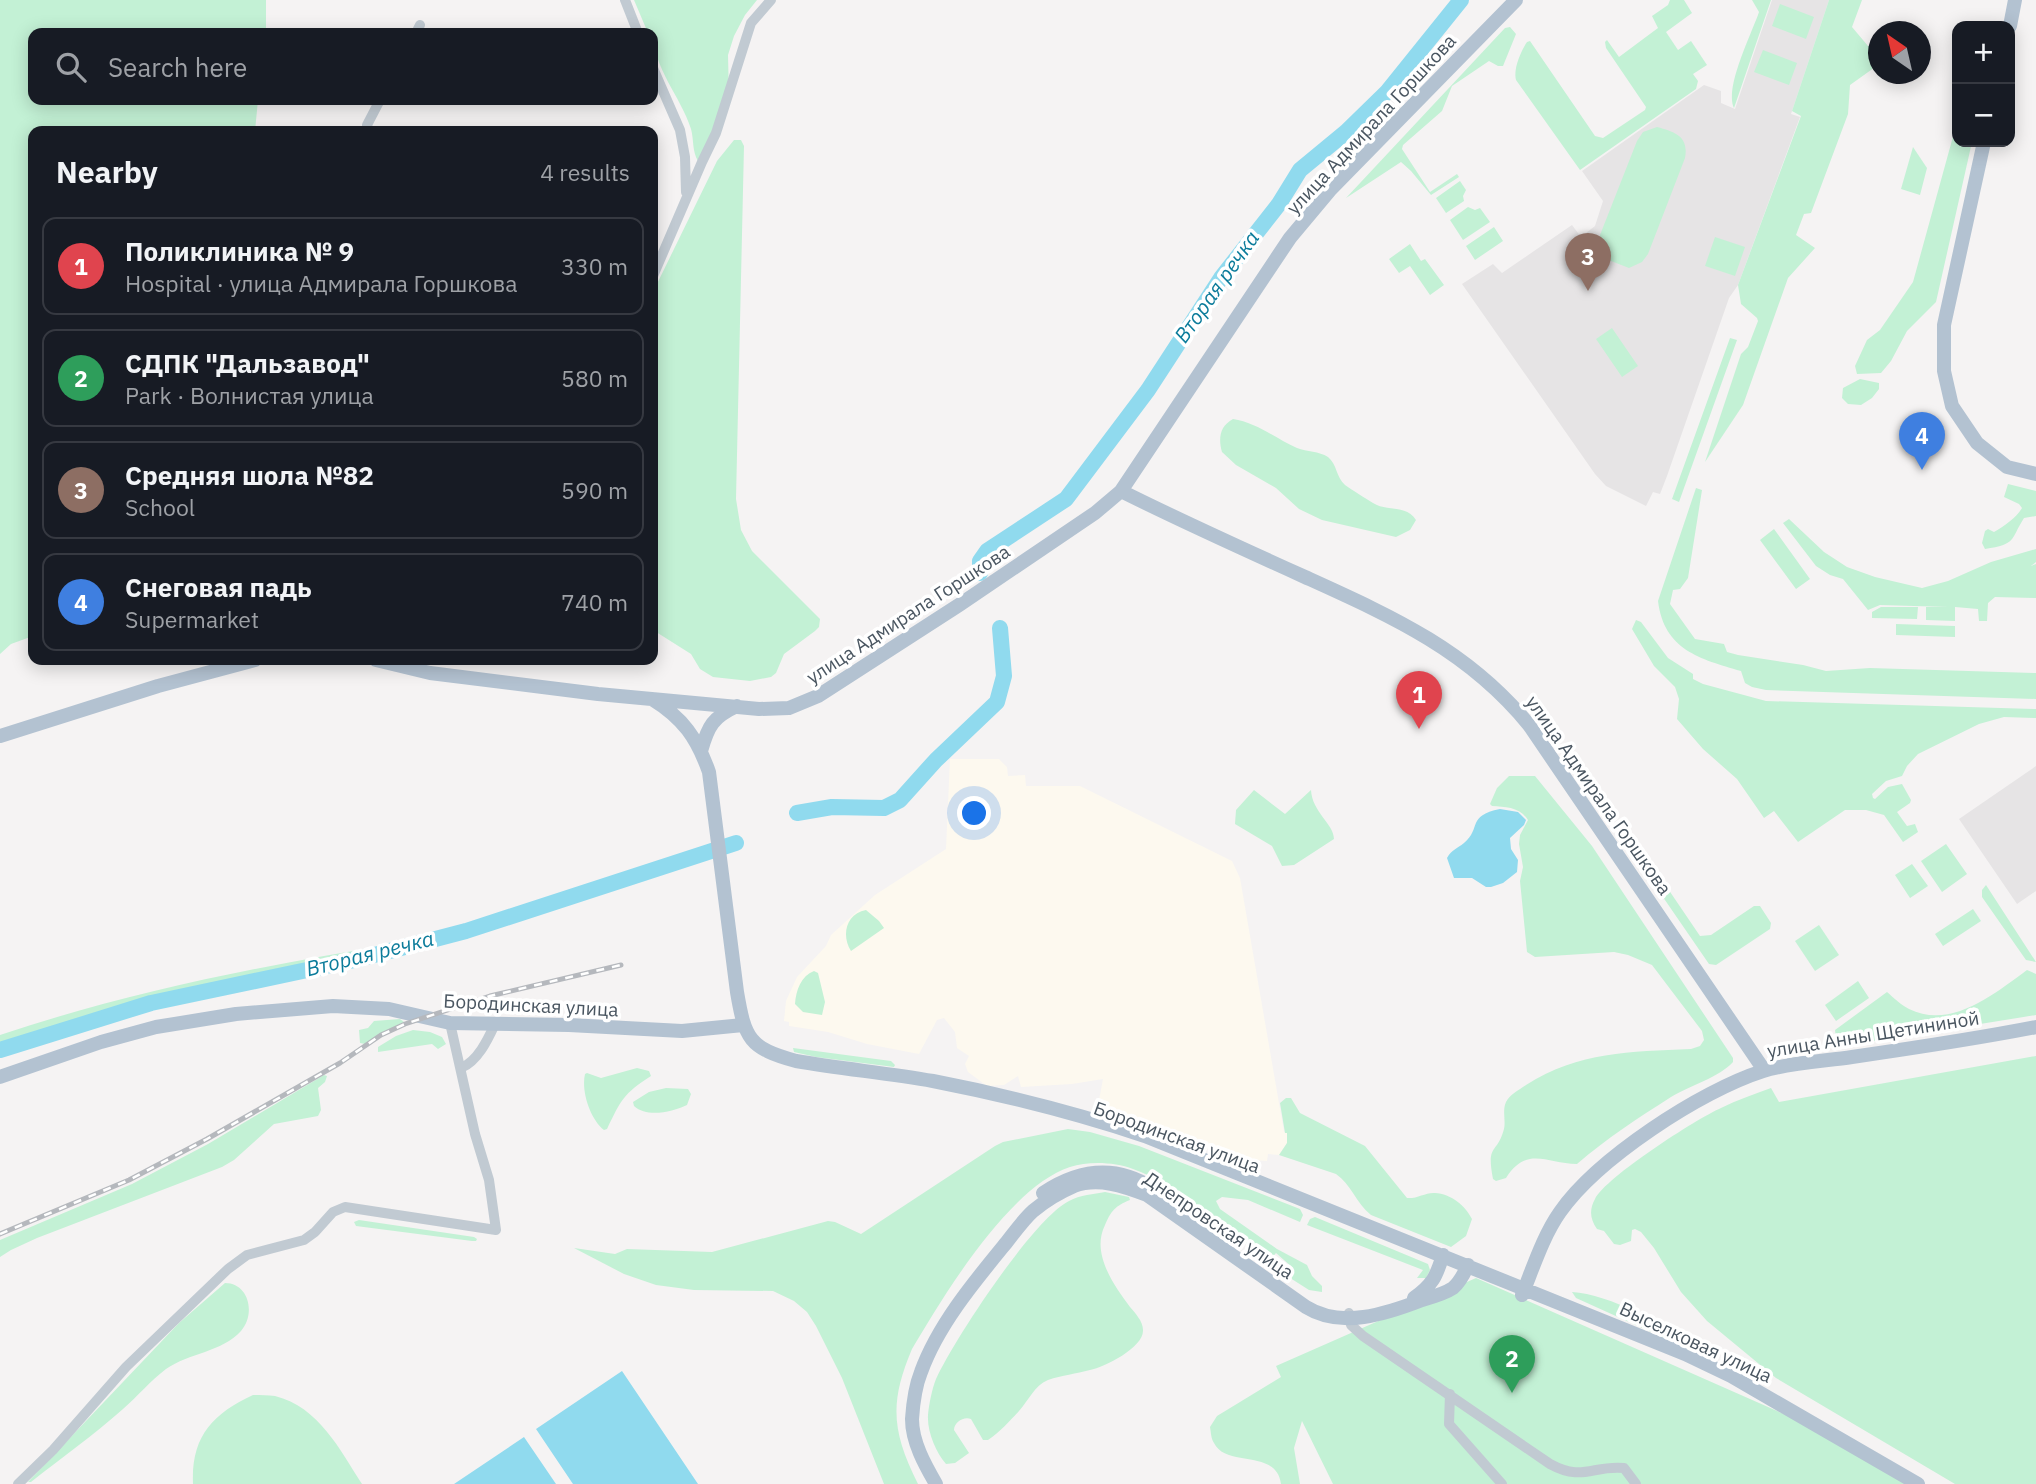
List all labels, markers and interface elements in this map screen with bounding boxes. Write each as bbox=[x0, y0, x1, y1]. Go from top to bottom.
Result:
north arrow bbox=[1868, 21, 1931, 84]
map controls bbox=[1952, 21, 2015, 147]
button: + bbox=[1952, 21, 2015, 84]
search box bbox=[28, 28, 658, 105]
street label: улица Адмирала Горшкова bbox=[1281, 29, 1461, 219]
icon: search bbox=[52, 48, 90, 86]
text: Search here bbox=[108, 50, 247, 84]
button: − bbox=[1952, 84, 2015, 147]
text: Nearby bbox=[56, 152, 158, 191]
text: 4 results bbox=[540, 157, 630, 187]
water label: Вторая речка bbox=[1167, 225, 1265, 348]
pin: 3 bbox=[1565, 233, 1611, 291]
text: Поликлиника № 9 bbox=[125, 234, 354, 268]
text: 1 bbox=[74, 251, 88, 281]
text: 330 m bbox=[561, 251, 628, 281]
text: Hospital · улица Адмирала Горшкова bbox=[125, 268, 517, 298]
text: СДПК "Дальзавод" bbox=[125, 346, 370, 380]
text: 2 bbox=[74, 363, 88, 393]
text: 580 m bbox=[561, 363, 628, 393]
text: Park · Волнистая улица bbox=[125, 380, 374, 410]
pin: 4 bbox=[1899, 412, 1945, 470]
text: Средняя шола №82 bbox=[125, 458, 374, 492]
text: 3 bbox=[74, 475, 88, 505]
text: 590 m bbox=[561, 475, 628, 505]
text: School bbox=[125, 492, 195, 522]
street label: улица Адмирала Горшкова bbox=[802, 539, 1014, 689]
text: Снеговая падь bbox=[125, 570, 312, 604]
text: 4 bbox=[74, 587, 88, 617]
text: 740 m bbox=[561, 587, 628, 617]
text: Supermarket bbox=[125, 604, 259, 634]
pin: 1 bbox=[1396, 671, 1442, 729]
street label: улица Адмирала Горшкова bbox=[1521, 691, 1677, 899]
your location bbox=[957, 796, 991, 830]
water label: Вторая речка bbox=[303, 924, 437, 982]
street label: Бородинская улица bbox=[443, 988, 619, 1022]
street label: улица Анны Щетининой bbox=[1765, 1005, 1981, 1063]
street label: Бородинская улица bbox=[1091, 1096, 1263, 1178]
street label: Днепровская улица bbox=[1139, 1166, 1299, 1284]
street label: Выселковая улица bbox=[1616, 1296, 1776, 1388]
pin: 2 bbox=[1489, 1335, 1535, 1393]

